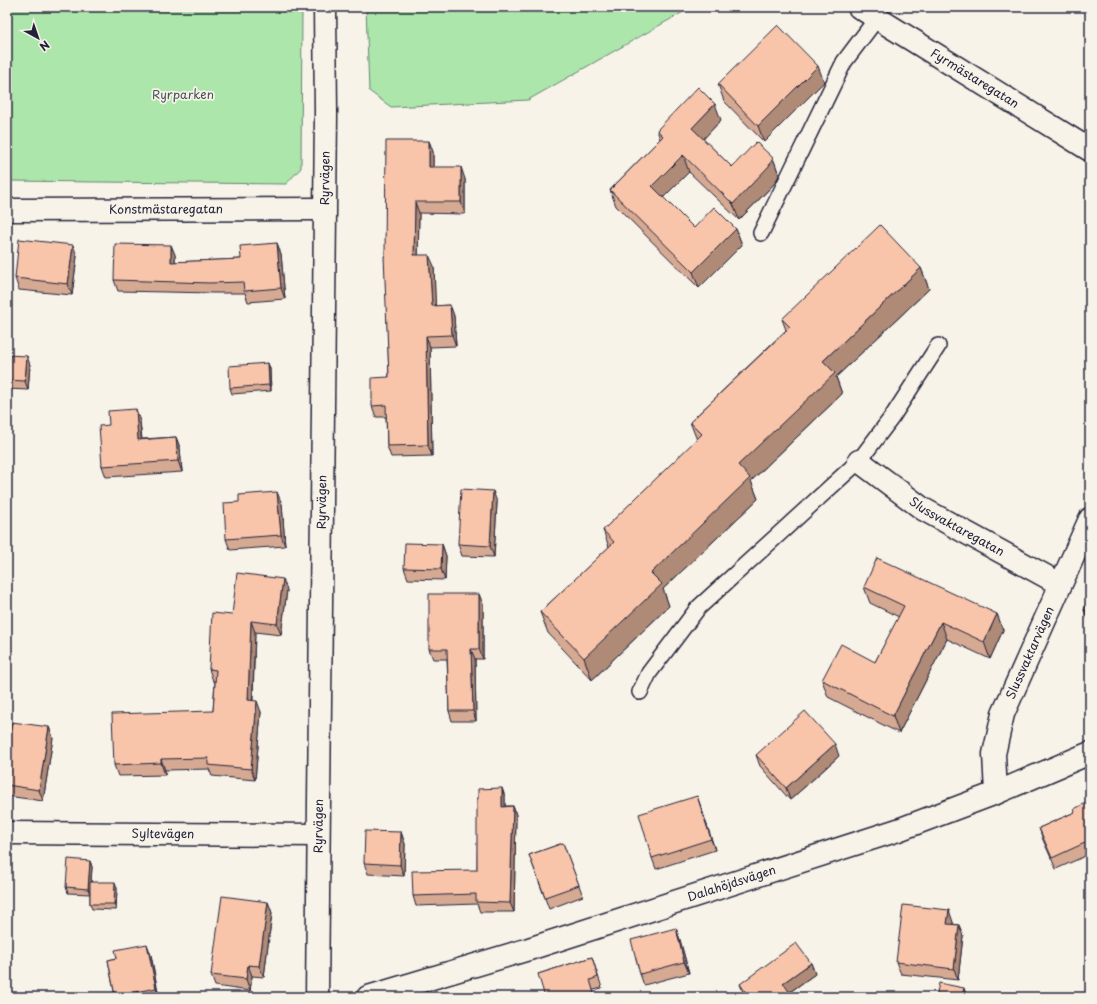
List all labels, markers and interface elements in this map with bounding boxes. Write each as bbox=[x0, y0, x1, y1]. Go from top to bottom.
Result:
north arrow bbox=[18, 18, 58, 58]
text: N bbox=[36, 37, 54, 56]
street label: Fyrmästaregatan bbox=[927, 44, 1023, 112]
park label: Ryrparken bbox=[152, 85, 214, 103]
street label: Ryrvägen bbox=[315, 151, 334, 205]
street label: Konstmästaregatan bbox=[109, 199, 223, 218]
street label: Ryrvägen bbox=[312, 475, 330, 529]
street label: Slussvaktaregatan bbox=[906, 492, 1008, 560]
street label: Slussvaktarvägen bbox=[1001, 603, 1058, 702]
street label: Ryrvägen bbox=[308, 799, 327, 853]
street label: Syltevägen bbox=[132, 824, 194, 842]
street label: Dalahöjdsvägen bbox=[685, 860, 778, 905]

